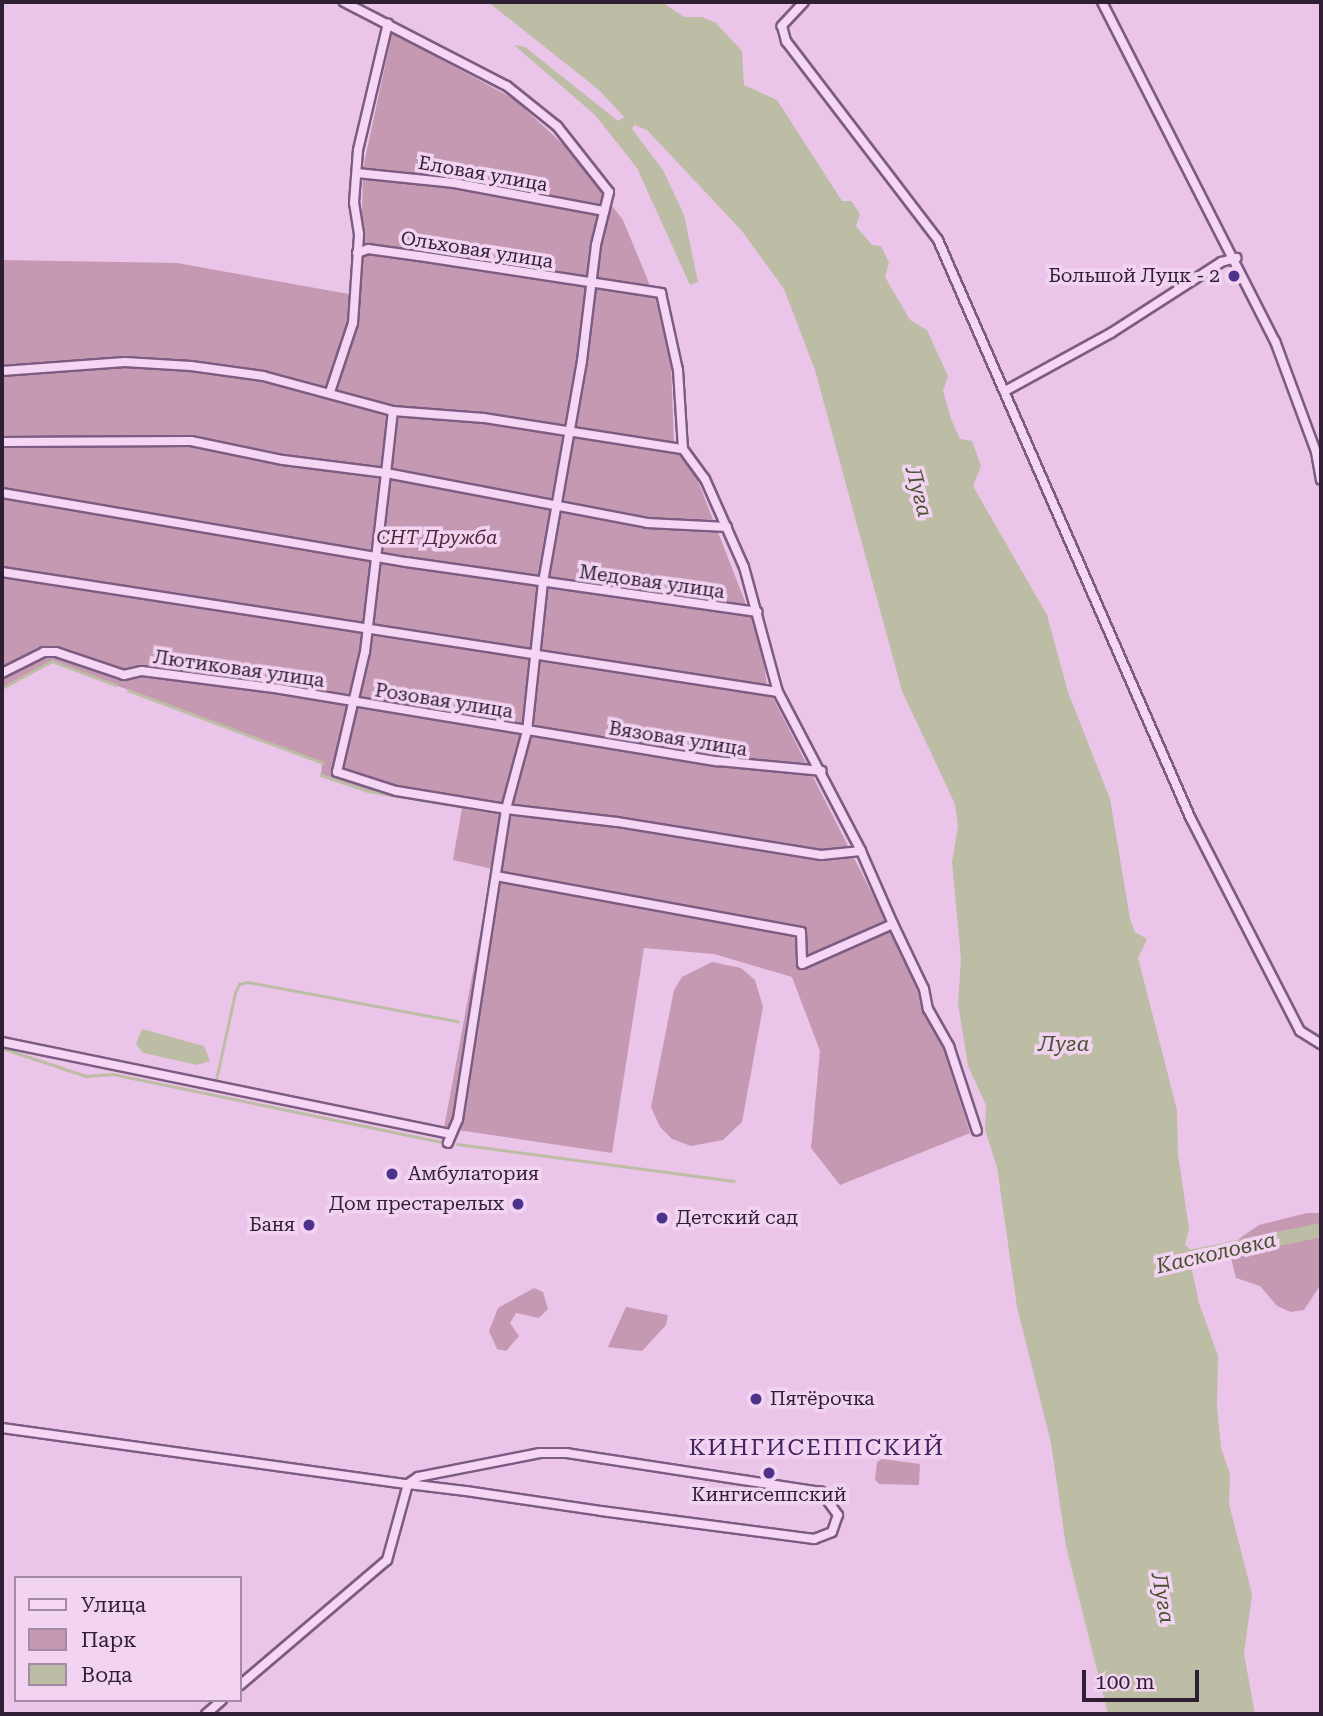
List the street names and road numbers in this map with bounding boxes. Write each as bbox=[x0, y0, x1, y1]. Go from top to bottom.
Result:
street label: Еловая улица bbox=[417, 151, 549, 197]
street label: Ольховая улица bbox=[399, 227, 555, 273]
street label: Медовая улица bbox=[578, 561, 726, 603]
street label: Лютиковая улица bbox=[152, 646, 326, 692]
street label: Розовая улица bbox=[373, 679, 515, 723]
street label: Вязовая улица bbox=[607, 717, 749, 761]

